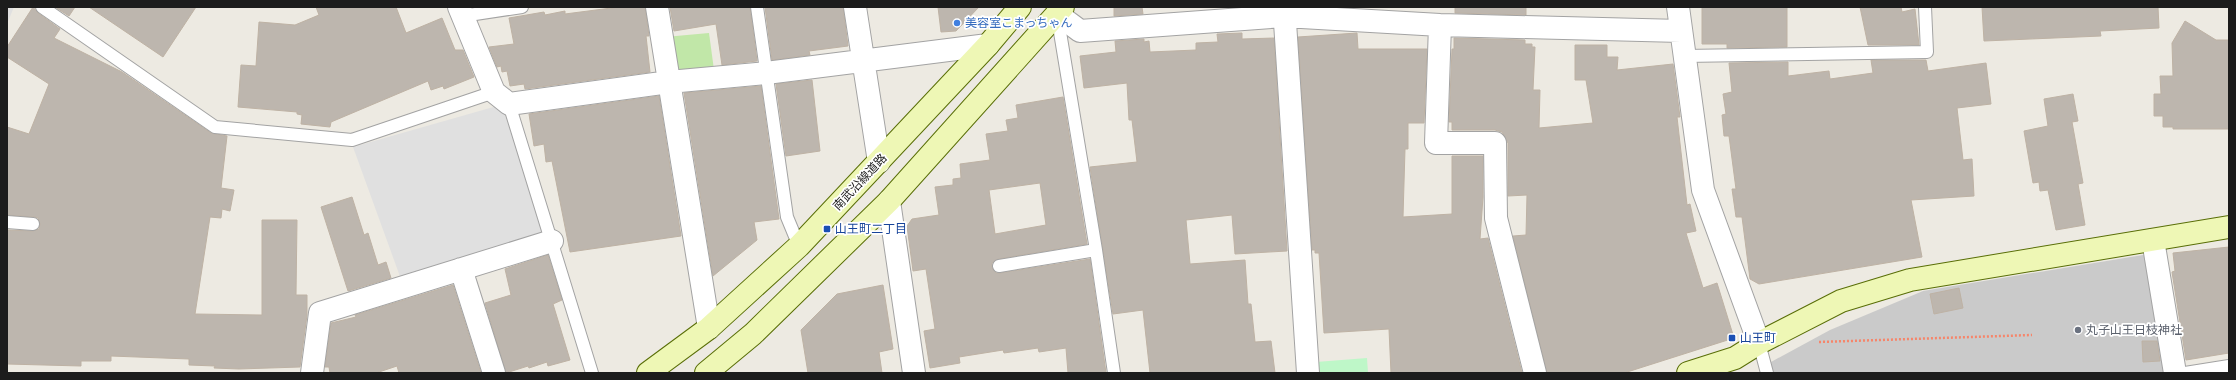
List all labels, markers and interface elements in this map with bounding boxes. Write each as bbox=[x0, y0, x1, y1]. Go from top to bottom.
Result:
place label: 美容室こまっちゃん bbox=[965, 16, 1073, 30]
marker: 美容室こまっちゃん bbox=[952, 18, 962, 28]
street label: 南武沿線道路 bbox=[830, 151, 890, 213]
place label: 山王町二丁目 bbox=[835, 222, 907, 236]
marker: 山王町二丁目 bbox=[822, 224, 832, 234]
place label: 丸子山王日枝神社 bbox=[2086, 323, 2182, 337]
marker: 丸子山王日枝神社 bbox=[2073, 325, 2083, 335]
place label: 山王町 bbox=[1740, 331, 1776, 345]
marker: 山王町 bbox=[1727, 333, 1737, 343]

